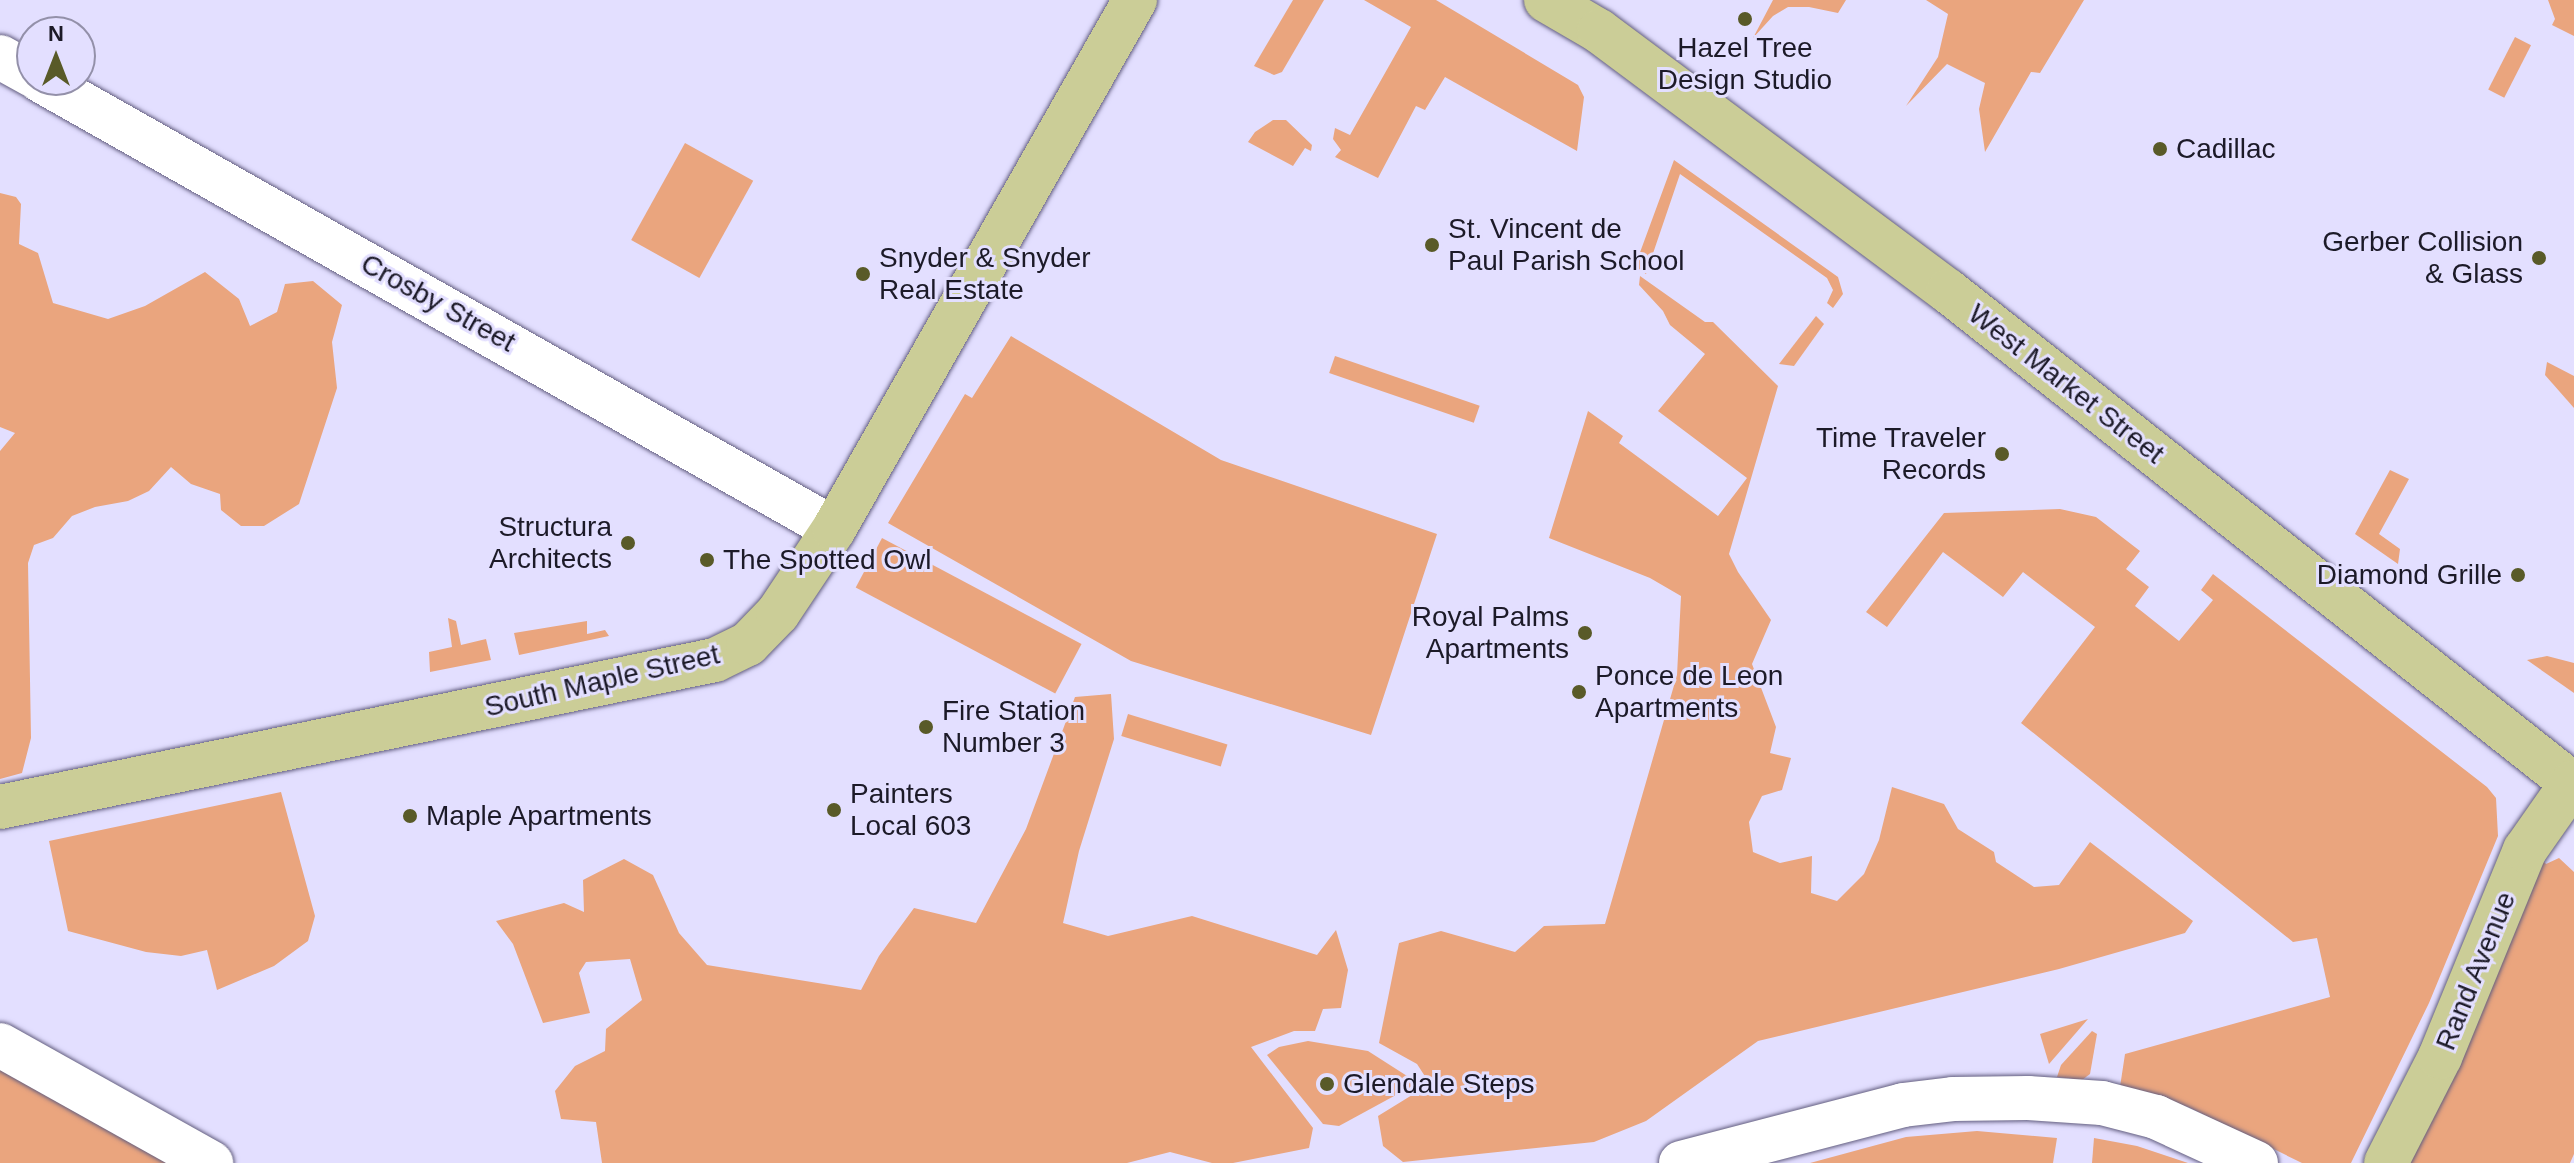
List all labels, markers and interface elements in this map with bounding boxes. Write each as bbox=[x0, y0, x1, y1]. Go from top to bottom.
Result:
marker: Hazel Tree Design Studio bbox=[1736, 10, 1754, 28]
north arrow bbox=[16, 16, 96, 96]
text: N bbox=[48, 21, 64, 46]
place label: Hazel Tree Design Studio bbox=[1658, 31, 1832, 97]
place label: Cadillac bbox=[2176, 132, 2276, 166]
marker: Cadillac bbox=[2151, 140, 2169, 158]
place label: St. Vincent de Paul Parish School bbox=[1448, 212, 1685, 278]
place label: Gerber Collision & Glass bbox=[2322, 225, 2523, 291]
marker: St. Vincent de Paul Parish School bbox=[1423, 236, 1441, 254]
place label: Snyder & Snyder Real Estate bbox=[879, 241, 1091, 307]
street label: Crosby Street bbox=[355, 247, 521, 359]
marker: Gerber Collision & Glass bbox=[2530, 249, 2548, 267]
marker: Snyder & Snyder Real Estate bbox=[854, 265, 872, 283]
street label: West Market Street bbox=[1961, 297, 2171, 471]
place label: Time Traveler Records bbox=[1815, 421, 1986, 487]
marker: Time Traveler Records bbox=[1993, 445, 2011, 463]
place label: Structura Architects bbox=[489, 510, 612, 576]
marker: Structura Architects bbox=[619, 534, 637, 552]
place label: The Spotted Owl bbox=[723, 543, 932, 577]
marker: The Spotted Owl bbox=[698, 551, 716, 569]
place label: Diamond Grille bbox=[2317, 558, 2502, 592]
marker: Diamond Grille bbox=[2509, 566, 2527, 584]
place label: Royal Palms Apartments bbox=[1412, 600, 1569, 666]
marker: Royal Palms Apartments bbox=[1576, 624, 1594, 642]
street label: South Maple Street bbox=[481, 638, 723, 724]
place label: Ponce de Leon Apartments bbox=[1595, 659, 1783, 725]
marker: Ponce de Leon Apartments bbox=[1570, 683, 1588, 701]
place label: Fire Station Number 3 bbox=[942, 694, 1085, 760]
marker: Fire Station Number 3 bbox=[917, 718, 935, 736]
place label: Painters Local 603 bbox=[850, 777, 971, 843]
place label: Maple Apartments bbox=[426, 799, 653, 833]
marker: Painters Local 603 bbox=[825, 801, 843, 819]
marker: Maple Apartments bbox=[401, 807, 419, 825]
street label: Rand Avenue bbox=[2429, 886, 2523, 1056]
place label: Glendale Steps bbox=[1343, 1067, 1534, 1101]
marker: Glendale Steps bbox=[1318, 1075, 1336, 1093]

